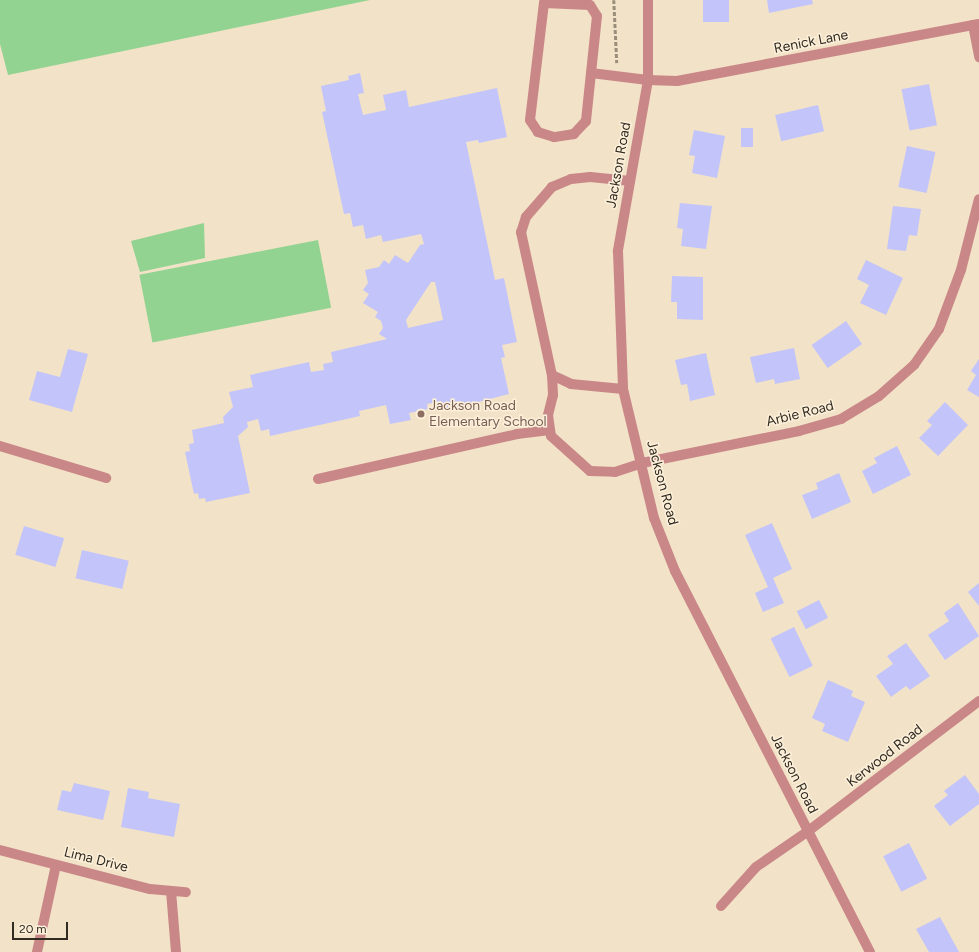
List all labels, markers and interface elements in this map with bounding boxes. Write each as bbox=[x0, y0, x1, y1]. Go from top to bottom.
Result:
street label: Renick Lane bbox=[773, 27, 849, 57]
street label: Jackson Road bbox=[603, 121, 635, 209]
place label: Jackson Road Elementary School bbox=[429, 398, 547, 430]
street label: Arbie Road bbox=[764, 398, 836, 430]
marker: Jackson Road Elementary School bbox=[416, 409, 426, 419]
street label: Jackson Road bbox=[643, 439, 681, 527]
street label: Kerwood Road bbox=[844, 721, 926, 791]
street label: Jackson Road bbox=[767, 731, 821, 817]
street label: Lima Drive bbox=[62, 844, 130, 876]
scale bar bbox=[14, 914, 70, 940]
text: 20 m bbox=[19, 922, 47, 936]

